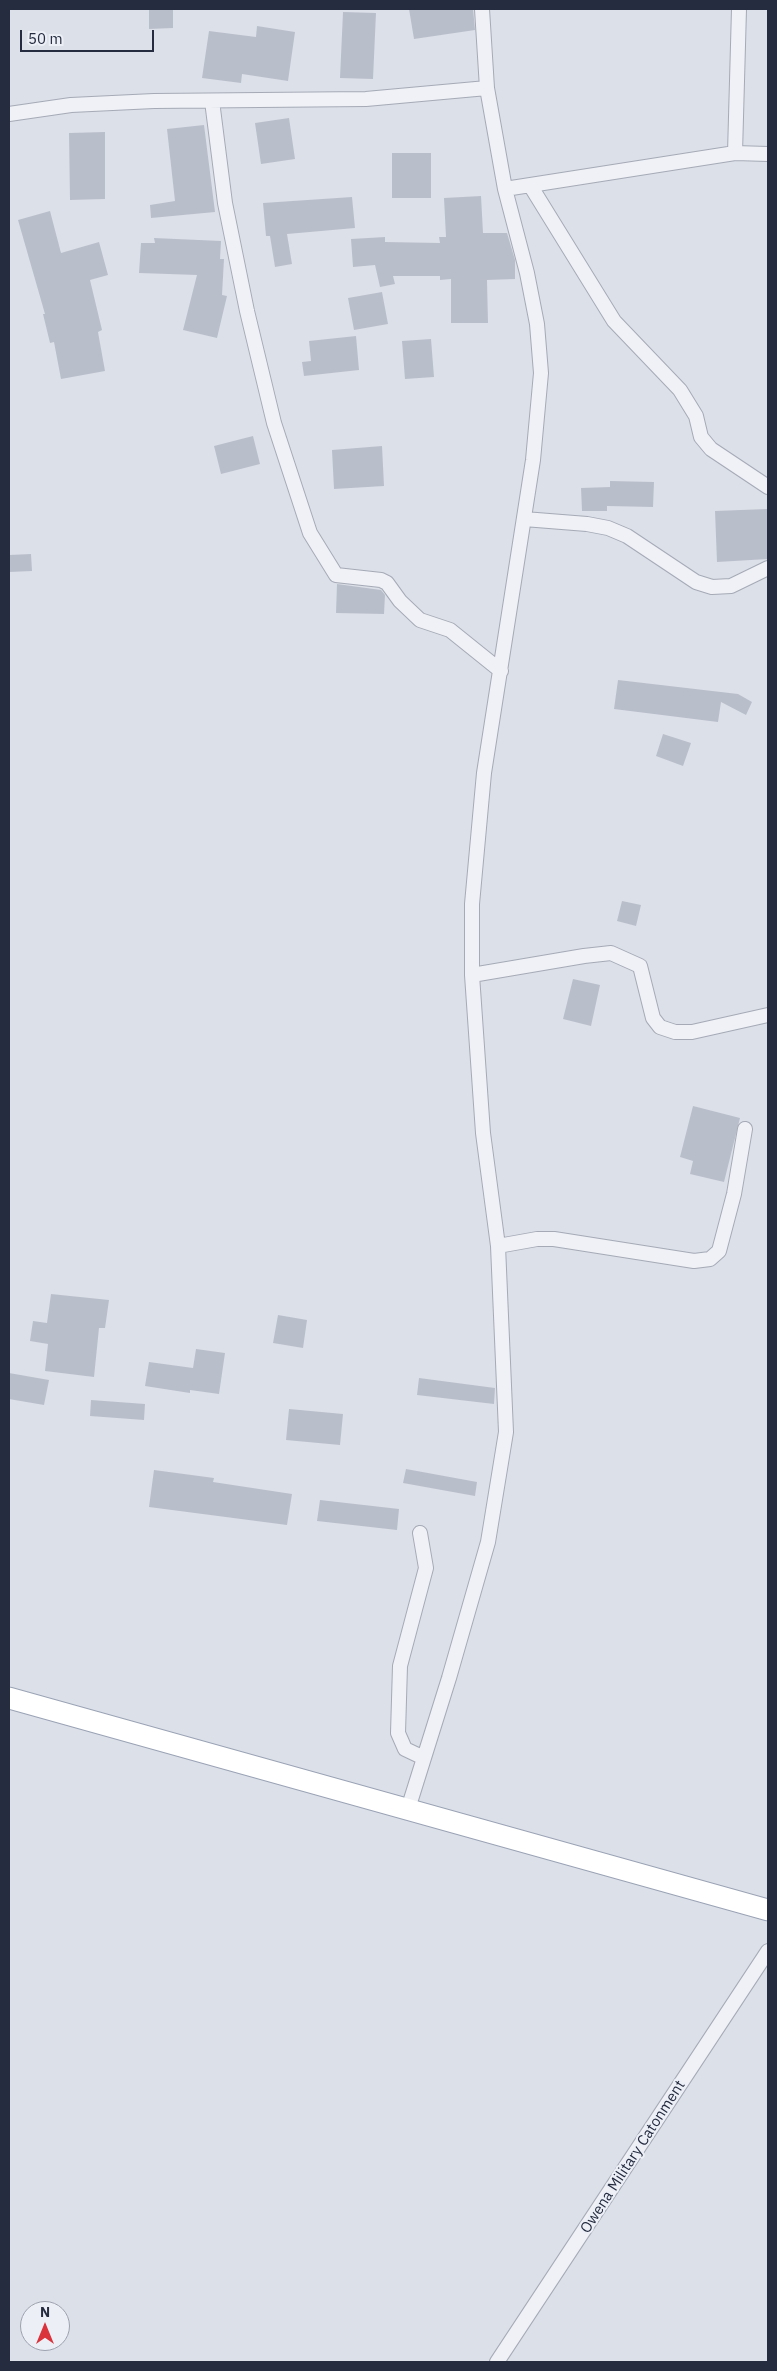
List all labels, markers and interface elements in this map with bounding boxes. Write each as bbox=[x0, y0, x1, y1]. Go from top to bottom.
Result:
scale bar bbox=[22, 20, 156, 52]
text: 50 m bbox=[28, 29, 63, 48]
street label: Owena Military Catonment bbox=[577, 2077, 689, 2237]
north arrow bbox=[20, 2301, 70, 2351]
text: N bbox=[40, 2303, 50, 2321]

